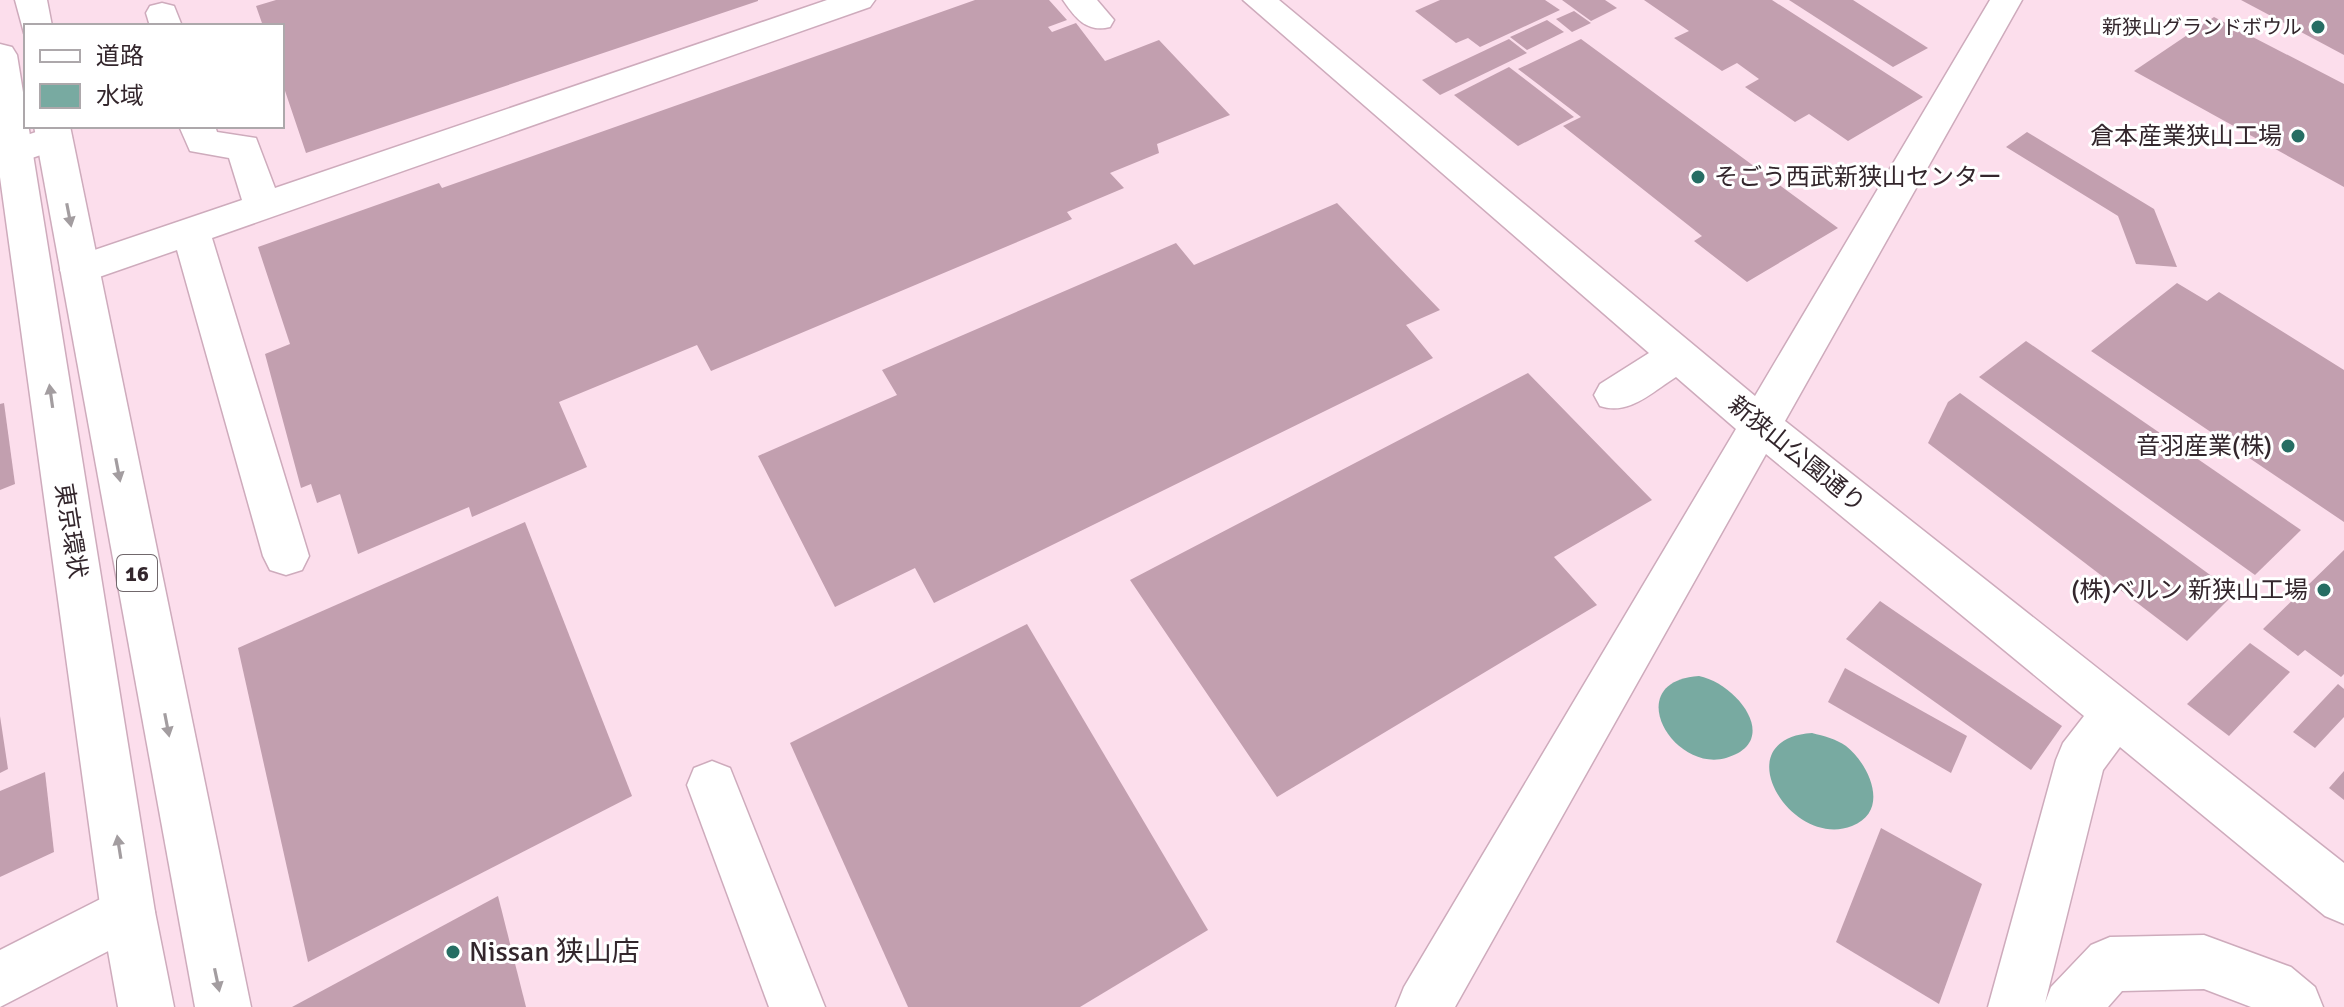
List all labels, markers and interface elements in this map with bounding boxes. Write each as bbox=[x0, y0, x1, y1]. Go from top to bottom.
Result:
place label: 新狭山グランドボウル bbox=[2102, 15, 2302, 40]
marker: 新狭山グランドボウル bbox=[2309, 18, 2327, 36]
legend bbox=[24, 24, 284, 128]
text: 道路 bbox=[96, 41, 144, 71]
text: 水域 bbox=[96, 81, 144, 111]
place label: 倉本産業狭山工場 bbox=[2090, 121, 2282, 151]
marker: 倉本産業狭山工場 bbox=[2289, 127, 2307, 145]
place label: そごう西武新狭山センター bbox=[1714, 162, 2002, 192]
marker: そごう西武新狭山センター bbox=[1689, 168, 1707, 186]
one-way arrow bbox=[63, 202, 75, 227]
one-way arrow bbox=[44, 384, 57, 409]
street label: 新狭山公園通り bbox=[1722, 389, 1872, 519]
place label: 音羽産業(株) bbox=[2136, 431, 2272, 461]
marker: 音羽産業(株) bbox=[2279, 437, 2297, 455]
one-way arrow bbox=[112, 458, 124, 483]
street label: 東京環状 bbox=[49, 481, 93, 581]
road number: 16 bbox=[117, 555, 157, 591]
place label: (株)ベルン 新狭山工場 bbox=[2071, 575, 2308, 605]
marker: (株)ベルン 新狭山工場 bbox=[2315, 581, 2333, 599]
one-way arrow bbox=[161, 713, 173, 738]
one-way arrow bbox=[112, 835, 125, 860]
place label: Nissan 狭山店 bbox=[469, 935, 640, 969]
marker: Nissan 狭山店 bbox=[444, 943, 462, 961]
one-way arrow bbox=[211, 968, 224, 993]

